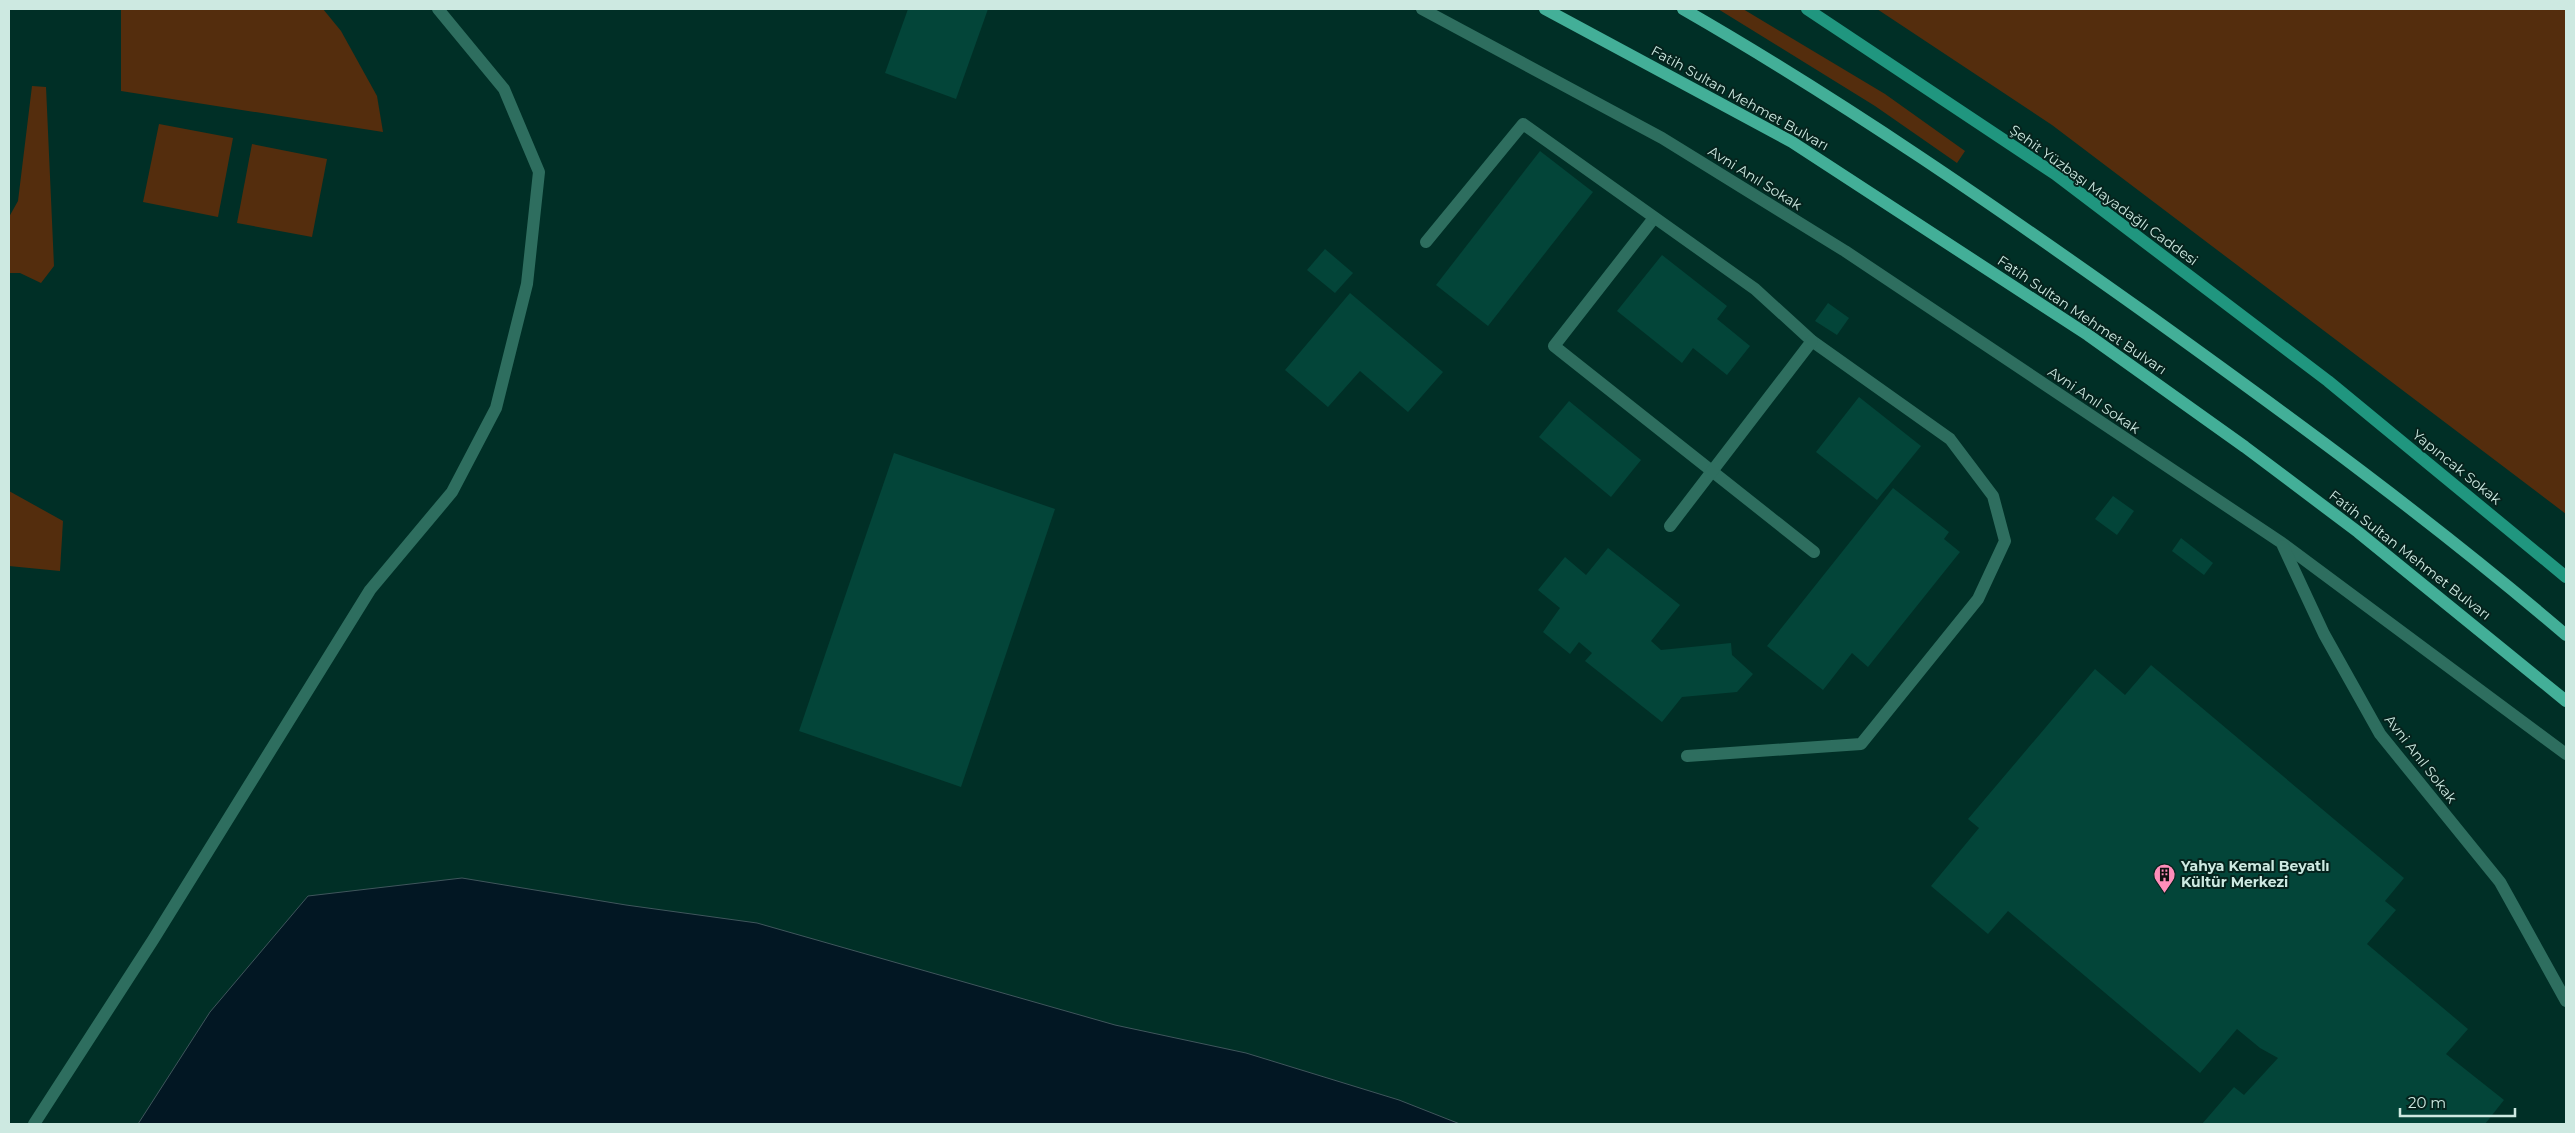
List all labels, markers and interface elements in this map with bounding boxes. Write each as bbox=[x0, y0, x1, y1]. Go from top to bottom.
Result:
street label: Fatih Sultan Mehmet Bulvarı bbox=[1648, 42, 1832, 154]
street label: Şehit Yüzbaşı Mayadağlı Caddesi bbox=[2006, 121, 2202, 269]
street label: Avni Anıl Sokak bbox=[1705, 142, 1806, 214]
street label: Fatih Sultan Mehmet Bulvarı bbox=[1994, 252, 2170, 378]
street label: Avni Anıl Sokak bbox=[2045, 363, 2144, 438]
street label: Yapıncak Sokak bbox=[2409, 426, 2506, 509]
street label: Fatih Sultan Mehmet Bulvarı bbox=[2325, 486, 2495, 624]
street label: Avni Anıl Sokak bbox=[2381, 711, 2461, 807]
place label: Yahya Kemal Beyatlı Kültür Merkezi bbox=[2180, 857, 2330, 891]
building icon: Yahya Kemal Beyatlı Kültür Merkezi bbox=[2153, 862, 2177, 893]
scale bar bbox=[2400, 1086, 2515, 1118]
text: 20 m bbox=[2408, 1093, 2446, 1112]

